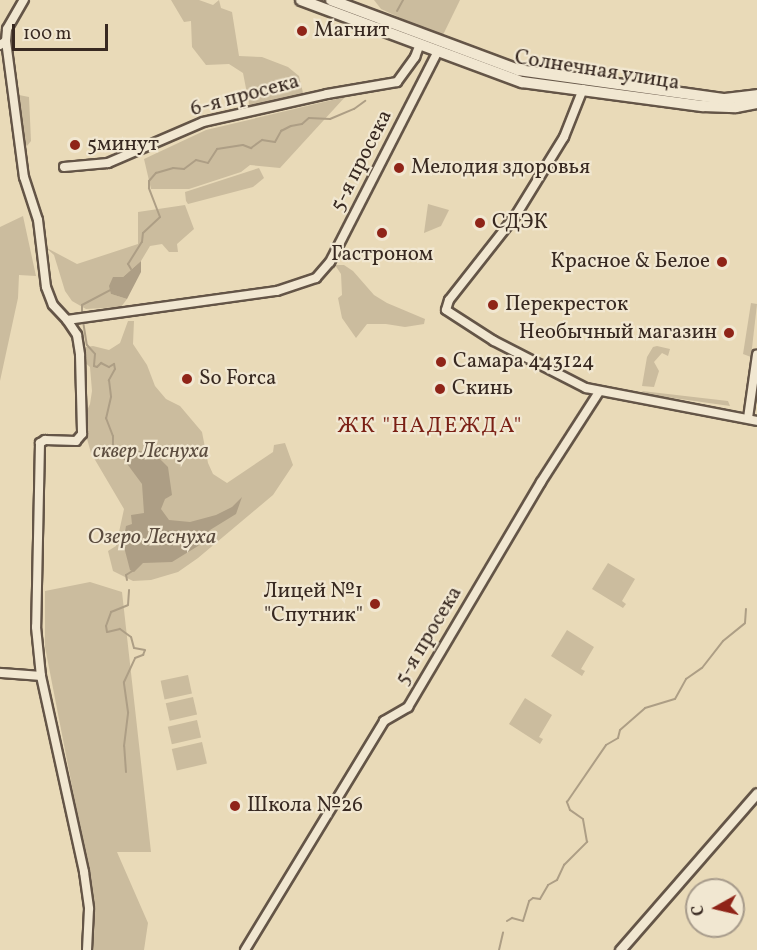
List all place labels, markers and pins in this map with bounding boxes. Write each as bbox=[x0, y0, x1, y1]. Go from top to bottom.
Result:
place label: Магнит bbox=[314, 18, 389, 44]
marker: Магнит bbox=[295, 24, 309, 38]
place label: 5минут bbox=[87, 132, 159, 158]
marker: 5минут bbox=[68, 138, 82, 152]
place label: Мелодия здоровья bbox=[411, 155, 590, 181]
marker: Мелодия здоровья bbox=[392, 161, 406, 175]
place label: СДЭК bbox=[492, 210, 548, 236]
marker: СДЭК bbox=[473, 216, 487, 230]
marker: Гастроном bbox=[375, 226, 389, 240]
place label: Гастроном bbox=[331, 242, 433, 268]
place label: Красное & Белое bbox=[551, 249, 710, 275]
marker: Красное & Белое bbox=[715, 255, 729, 269]
place label: Перекресток bbox=[505, 292, 628, 318]
marker: Перекресток bbox=[486, 298, 500, 312]
place label: Необычный магазин bbox=[519, 320, 717, 346]
marker: Необычный магазин bbox=[722, 326, 736, 340]
place label: Самара 443124 bbox=[453, 349, 594, 375]
marker: Самара 443124 bbox=[434, 355, 448, 369]
place label: So Forca bbox=[199, 366, 277, 392]
marker: So Forca bbox=[180, 372, 194, 386]
place label: Скинь bbox=[452, 376, 513, 402]
marker: Скинь bbox=[433, 382, 447, 396]
place label: Лицей №1 "Спутник" bbox=[263, 579, 363, 629]
marker: Лицей №1 "Спутник" bbox=[368, 597, 382, 611]
place label: Школа №26 bbox=[247, 793, 363, 819]
marker: Школа №26 bbox=[228, 799, 242, 813]

